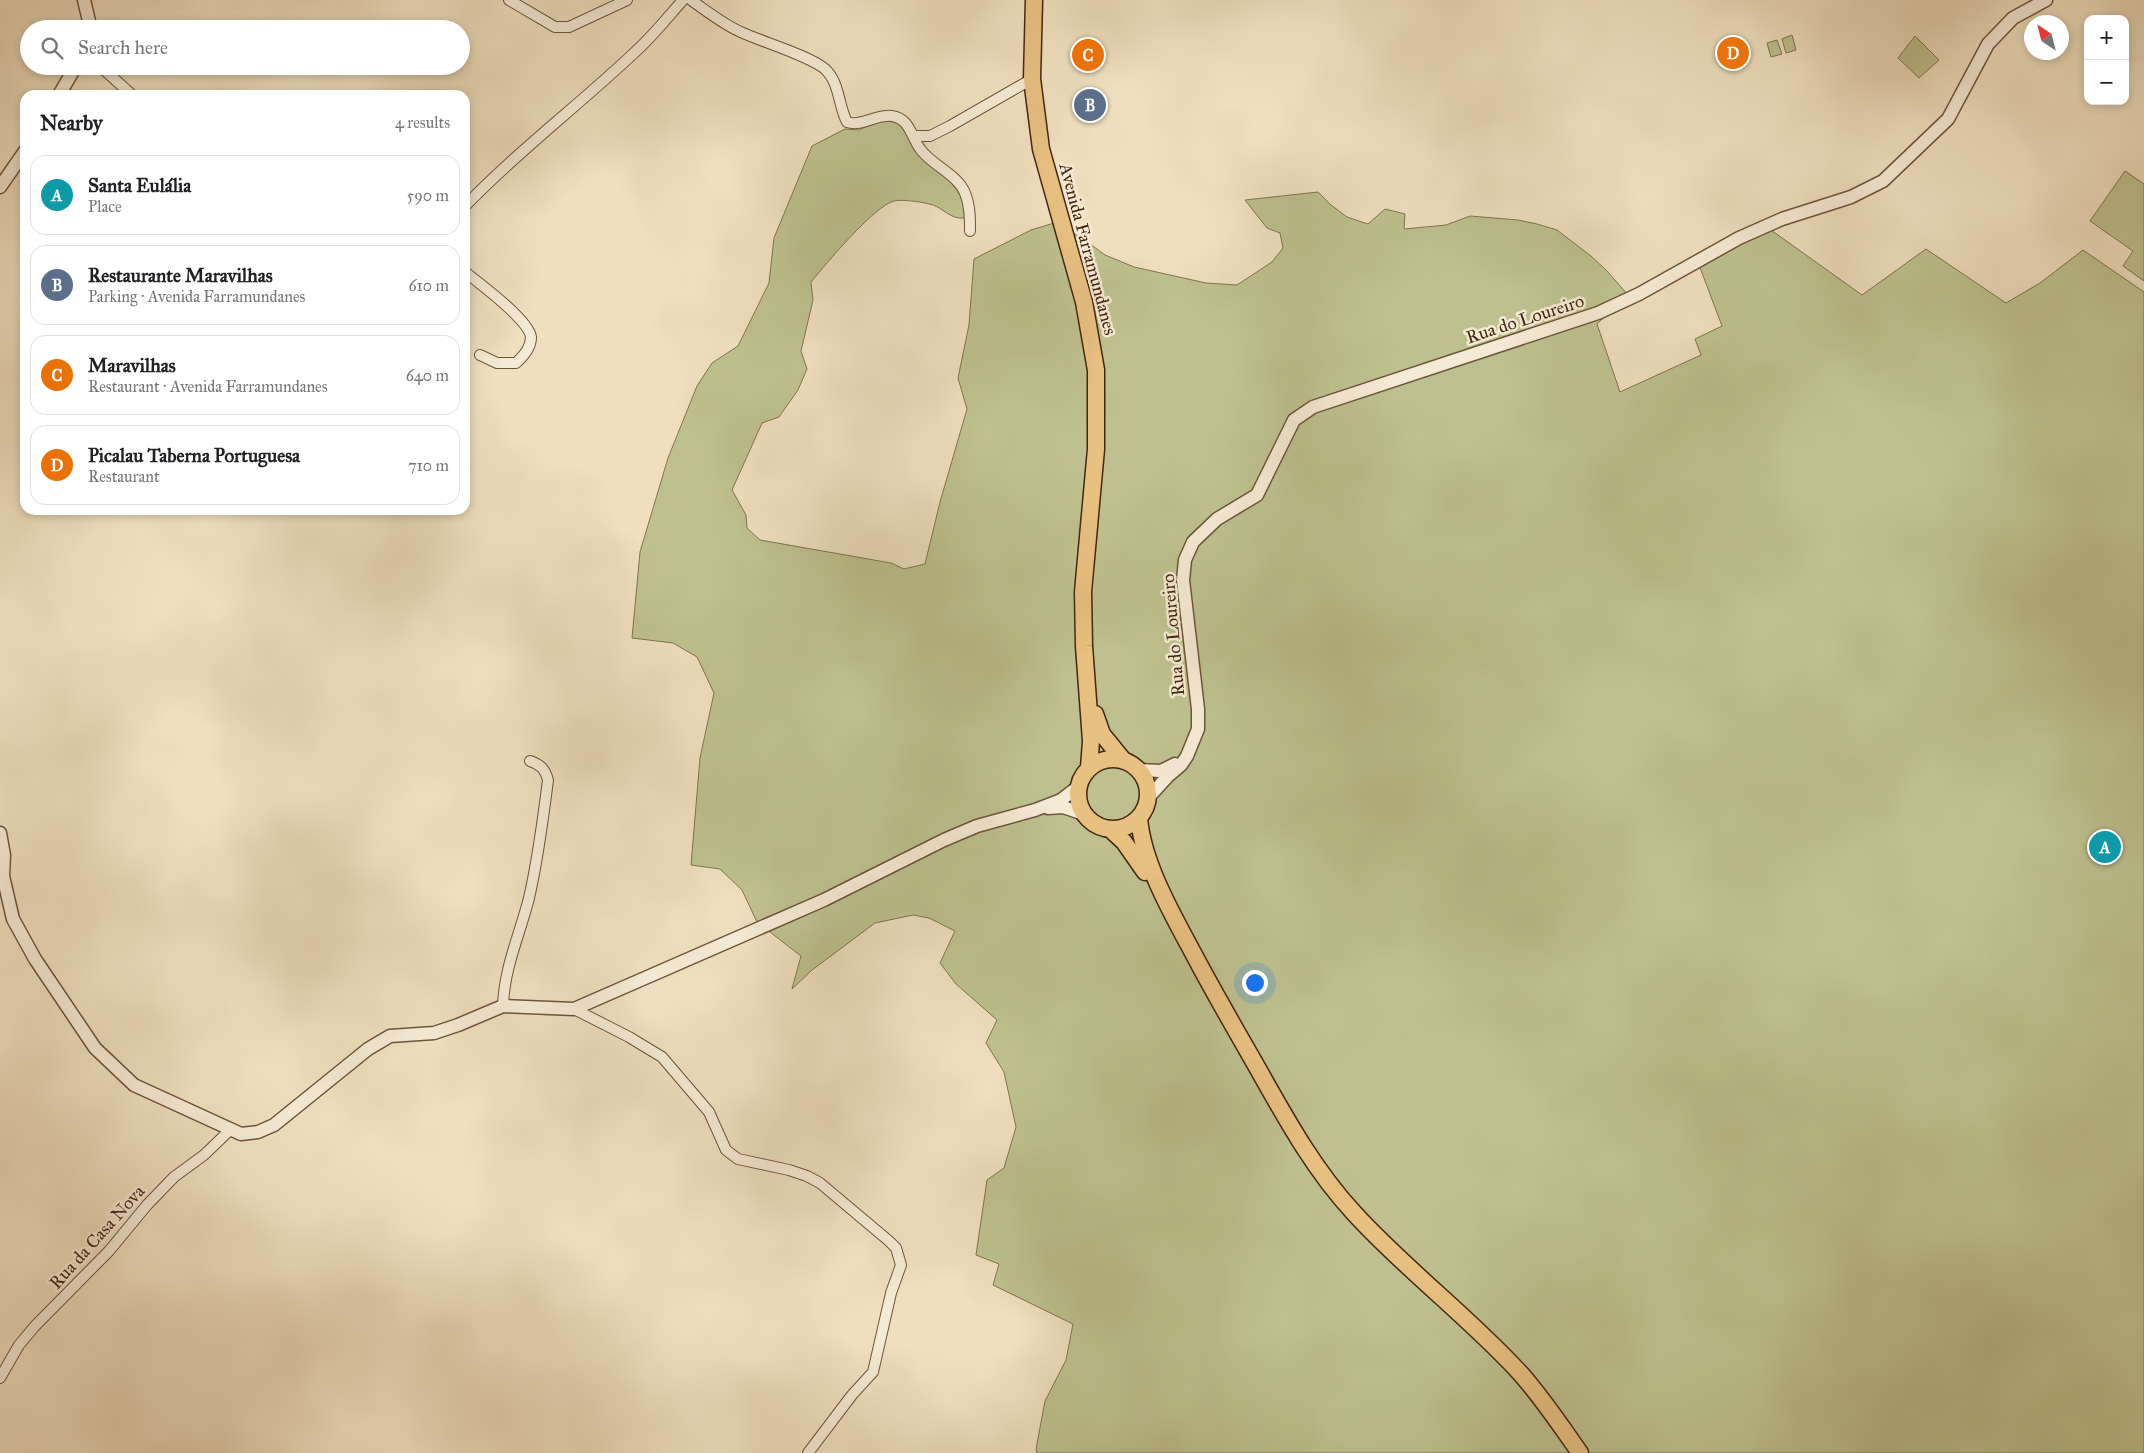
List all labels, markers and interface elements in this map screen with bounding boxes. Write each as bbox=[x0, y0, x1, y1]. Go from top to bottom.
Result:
north arrow bbox=[2024, 15, 2069, 60]
map controls bbox=[2084, 15, 2129, 105]
button: + bbox=[2084, 15, 2129, 60]
search box bbox=[20, 20, 470, 75]
icon: search bbox=[38, 34, 66, 62]
pin: D bbox=[1717, 34, 1749, 72]
text: Search here bbox=[78, 36, 168, 59]
pin: C bbox=[1072, 36, 1104, 74]
button: − bbox=[2084, 60, 2129, 105]
pin: B bbox=[1074, 86, 1106, 124]
text: Nearby bbox=[40, 110, 103, 136]
text: 4 results bbox=[395, 113, 450, 132]
street label: Avenida Farramundanes bbox=[1054, 160, 1122, 337]
text: Santa Eulália bbox=[88, 174, 191, 197]
text: A bbox=[52, 186, 62, 205]
text: 590 m bbox=[407, 186, 449, 205]
text: Place bbox=[88, 197, 122, 216]
text: Restaurante Maravilhas bbox=[88, 264, 273, 287]
text: B bbox=[52, 276, 62, 295]
text: 610 m bbox=[408, 276, 449, 295]
text: Parking · Avenida Farramundanes bbox=[88, 287, 305, 306]
street label: Rua do Loureiro bbox=[1463, 290, 1587, 348]
text: Maravilhas bbox=[88, 354, 176, 377]
text: C bbox=[52, 366, 62, 385]
text: 640 m bbox=[406, 366, 449, 385]
text: Restaurant · Avenida Farramundanes bbox=[88, 377, 328, 396]
text: Picalau Taberna Portuguesa bbox=[88, 444, 300, 467]
text: D bbox=[51, 456, 63, 475]
text: 710 m bbox=[408, 456, 449, 475]
text: Restaurant bbox=[88, 467, 160, 486]
street label: Rua do Loureiro bbox=[1157, 573, 1189, 697]
pin: A bbox=[2089, 828, 2121, 866]
your location bbox=[1242, 970, 1268, 996]
street label: Rua da Casa Nova bbox=[45, 1180, 150, 1293]

